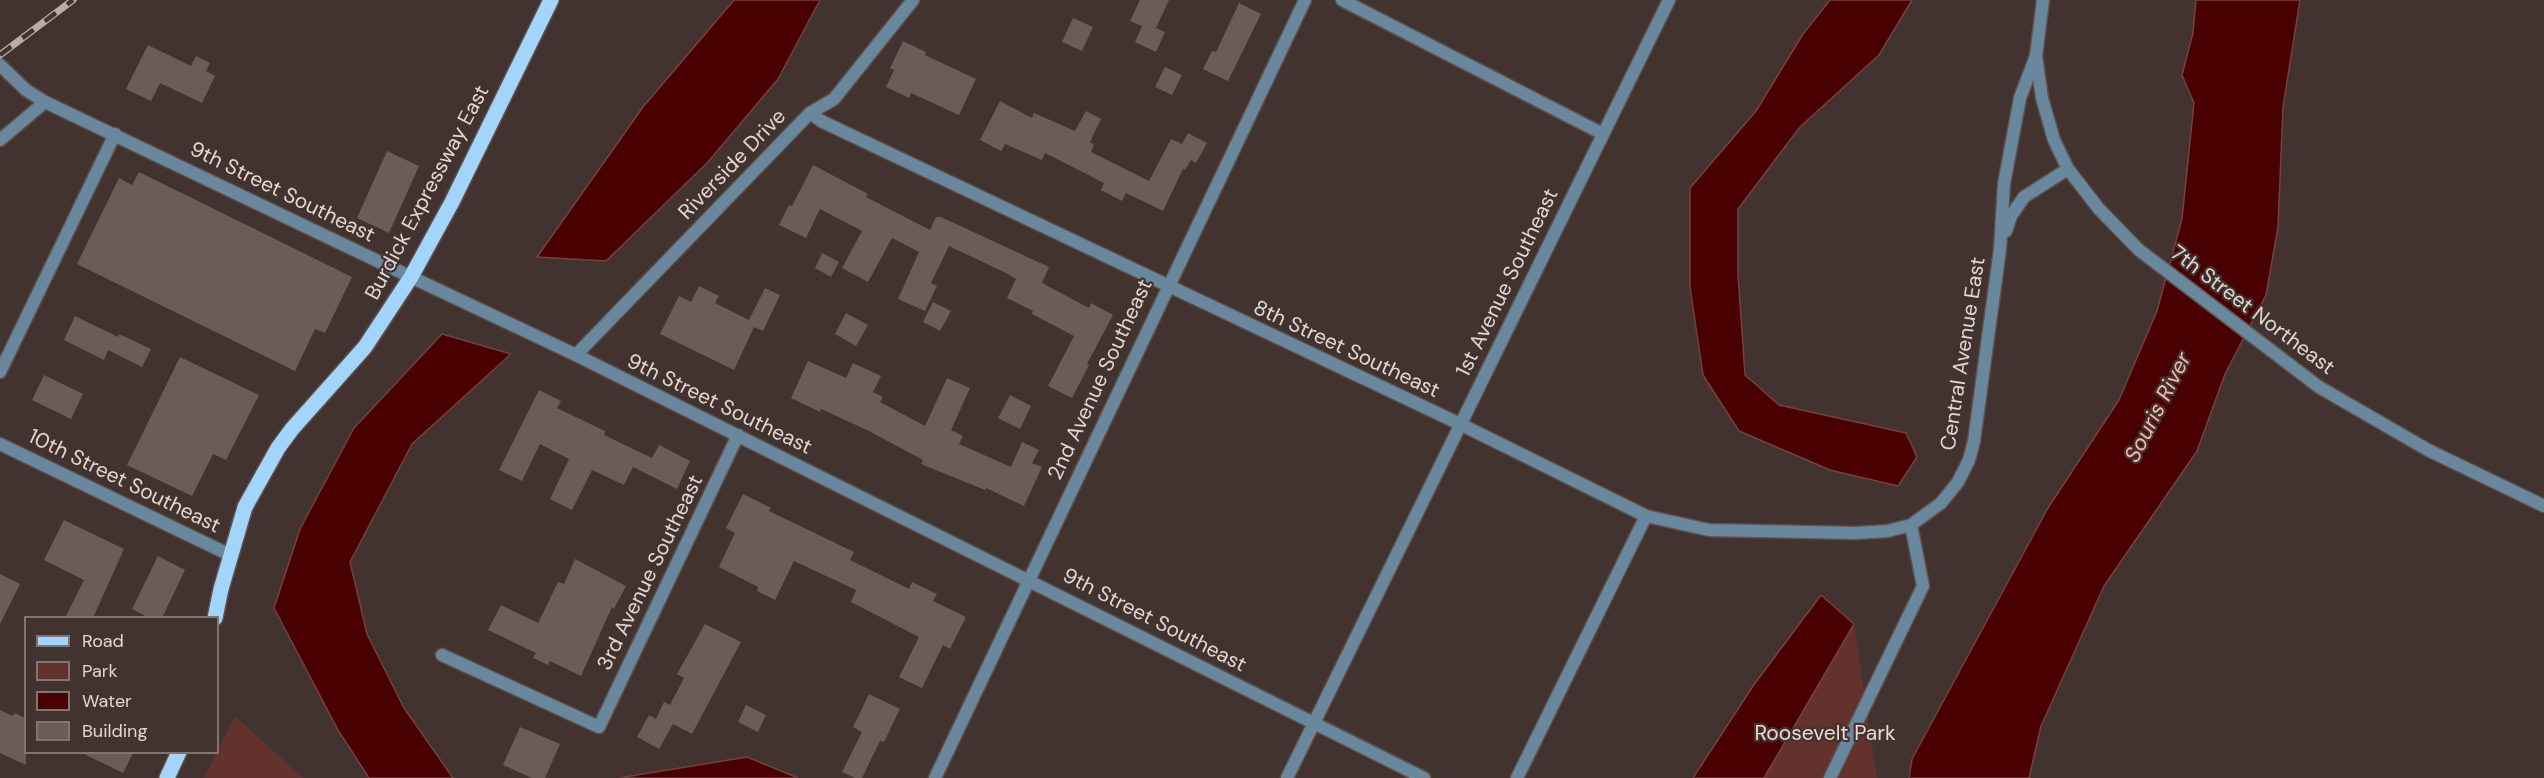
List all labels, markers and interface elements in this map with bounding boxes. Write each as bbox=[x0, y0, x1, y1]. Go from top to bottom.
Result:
street label: Burdick Expressway East bbox=[361, 81, 495, 305]
street label: Riverside Drive bbox=[674, 105, 792, 225]
street label: 9th Street Southeast bbox=[185, 137, 379, 249]
street label: 1st Avenue Southeast bbox=[1452, 185, 1564, 381]
street label: 7th Street Northeast bbox=[2165, 241, 2339, 381]
street label: Central Avenue East bbox=[1936, 256, 1992, 452]
street label: 2nd Avenue Southeast bbox=[1043, 276, 1159, 484]
street label: 8th Street Southeast bbox=[1249, 296, 1443, 404]
street label: 9th Street Southeast bbox=[622, 349, 816, 461]
water label: Souris River bbox=[2120, 349, 2198, 467]
street label: 10th Street Southeast bbox=[24, 425, 224, 539]
street label: 3rd Avenue Southeast bbox=[593, 471, 709, 675]
street label: 9th Street Southeast bbox=[1058, 564, 1250, 678]
legend bbox=[24, 616, 219, 754]
text: Road bbox=[82, 629, 124, 653]
text: Park bbox=[82, 659, 118, 683]
text: Water bbox=[82, 689, 132, 713]
text: Building bbox=[82, 719, 147, 743]
park label: Roosevelt Park bbox=[1754, 721, 1896, 747]

